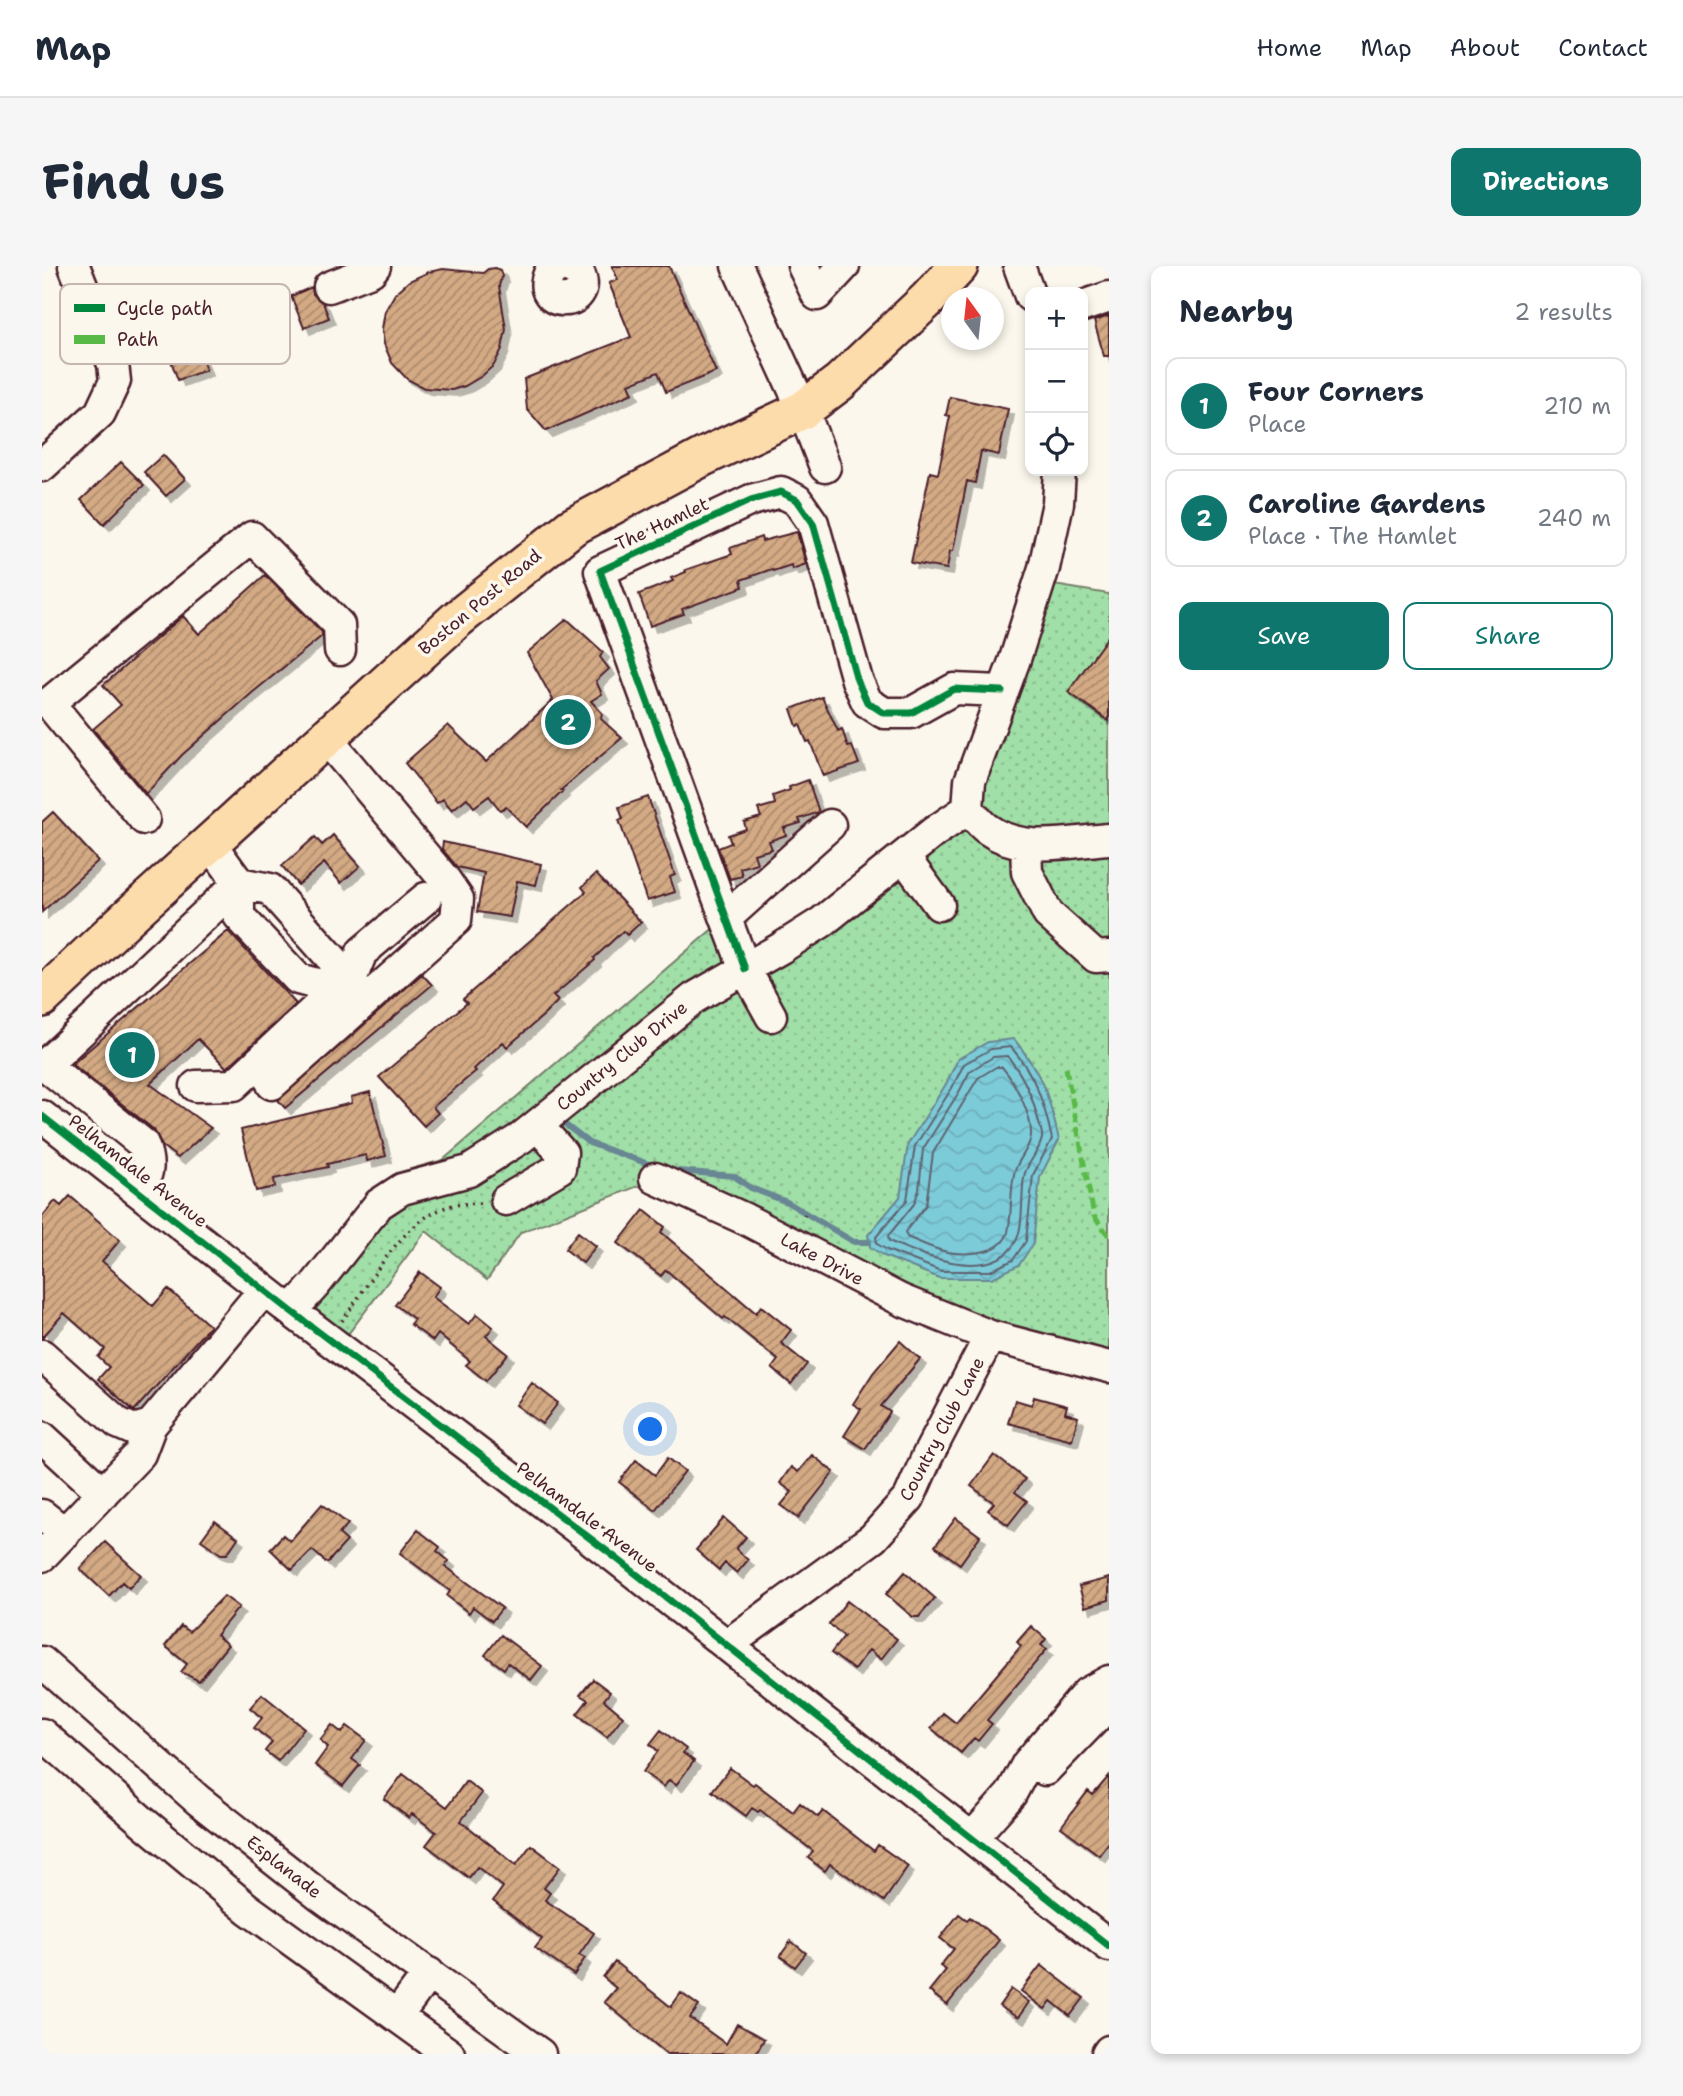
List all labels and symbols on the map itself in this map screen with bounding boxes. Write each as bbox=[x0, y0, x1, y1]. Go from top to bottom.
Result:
legend bbox=[60, 284, 290, 364]
north arrow bbox=[941, 287, 1004, 350]
text: Cycle path bbox=[117, 296, 213, 321]
text: Path bbox=[117, 327, 159, 352]
street label: The Hamlet bbox=[611, 492, 713, 556]
street label: Boston Post Road bbox=[414, 544, 546, 660]
pin: 2 bbox=[545, 696, 591, 748]
street label: Country Club Drive bbox=[551, 996, 693, 1116]
pin: 1 bbox=[109, 1029, 155, 1081]
street label: Pelhamdale Avenue bbox=[63, 1109, 213, 1233]
street label: Lake Drive bbox=[776, 1227, 868, 1291]
street label: Country Club Lane bbox=[894, 1353, 990, 1505]
your location bbox=[633, 1412, 667, 1446]
street label: Pelhamdale Avenue bbox=[512, 1456, 662, 1578]
street label: Esplanade bbox=[241, 1830, 327, 1904]

